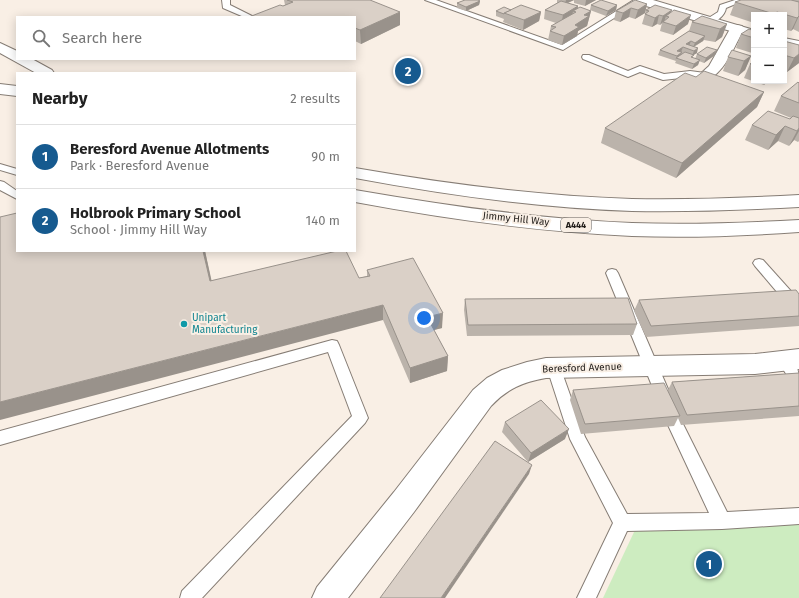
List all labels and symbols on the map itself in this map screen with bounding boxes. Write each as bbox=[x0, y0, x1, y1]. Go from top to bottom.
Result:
pin: 2 bbox=[395, 56, 421, 86]
street label: Jimmy Hill Way bbox=[482, 210, 550, 228]
road number: A444 bbox=[561, 218, 591, 232]
your location bbox=[414, 308, 434, 328]
place label: Unipart Manufacturing bbox=[192, 312, 258, 336]
marker: Unipart Manufacturing bbox=[179, 319, 189, 329]
street label: Beresford Avenue bbox=[542, 361, 622, 375]
pin: 1 bbox=[696, 549, 722, 579]

